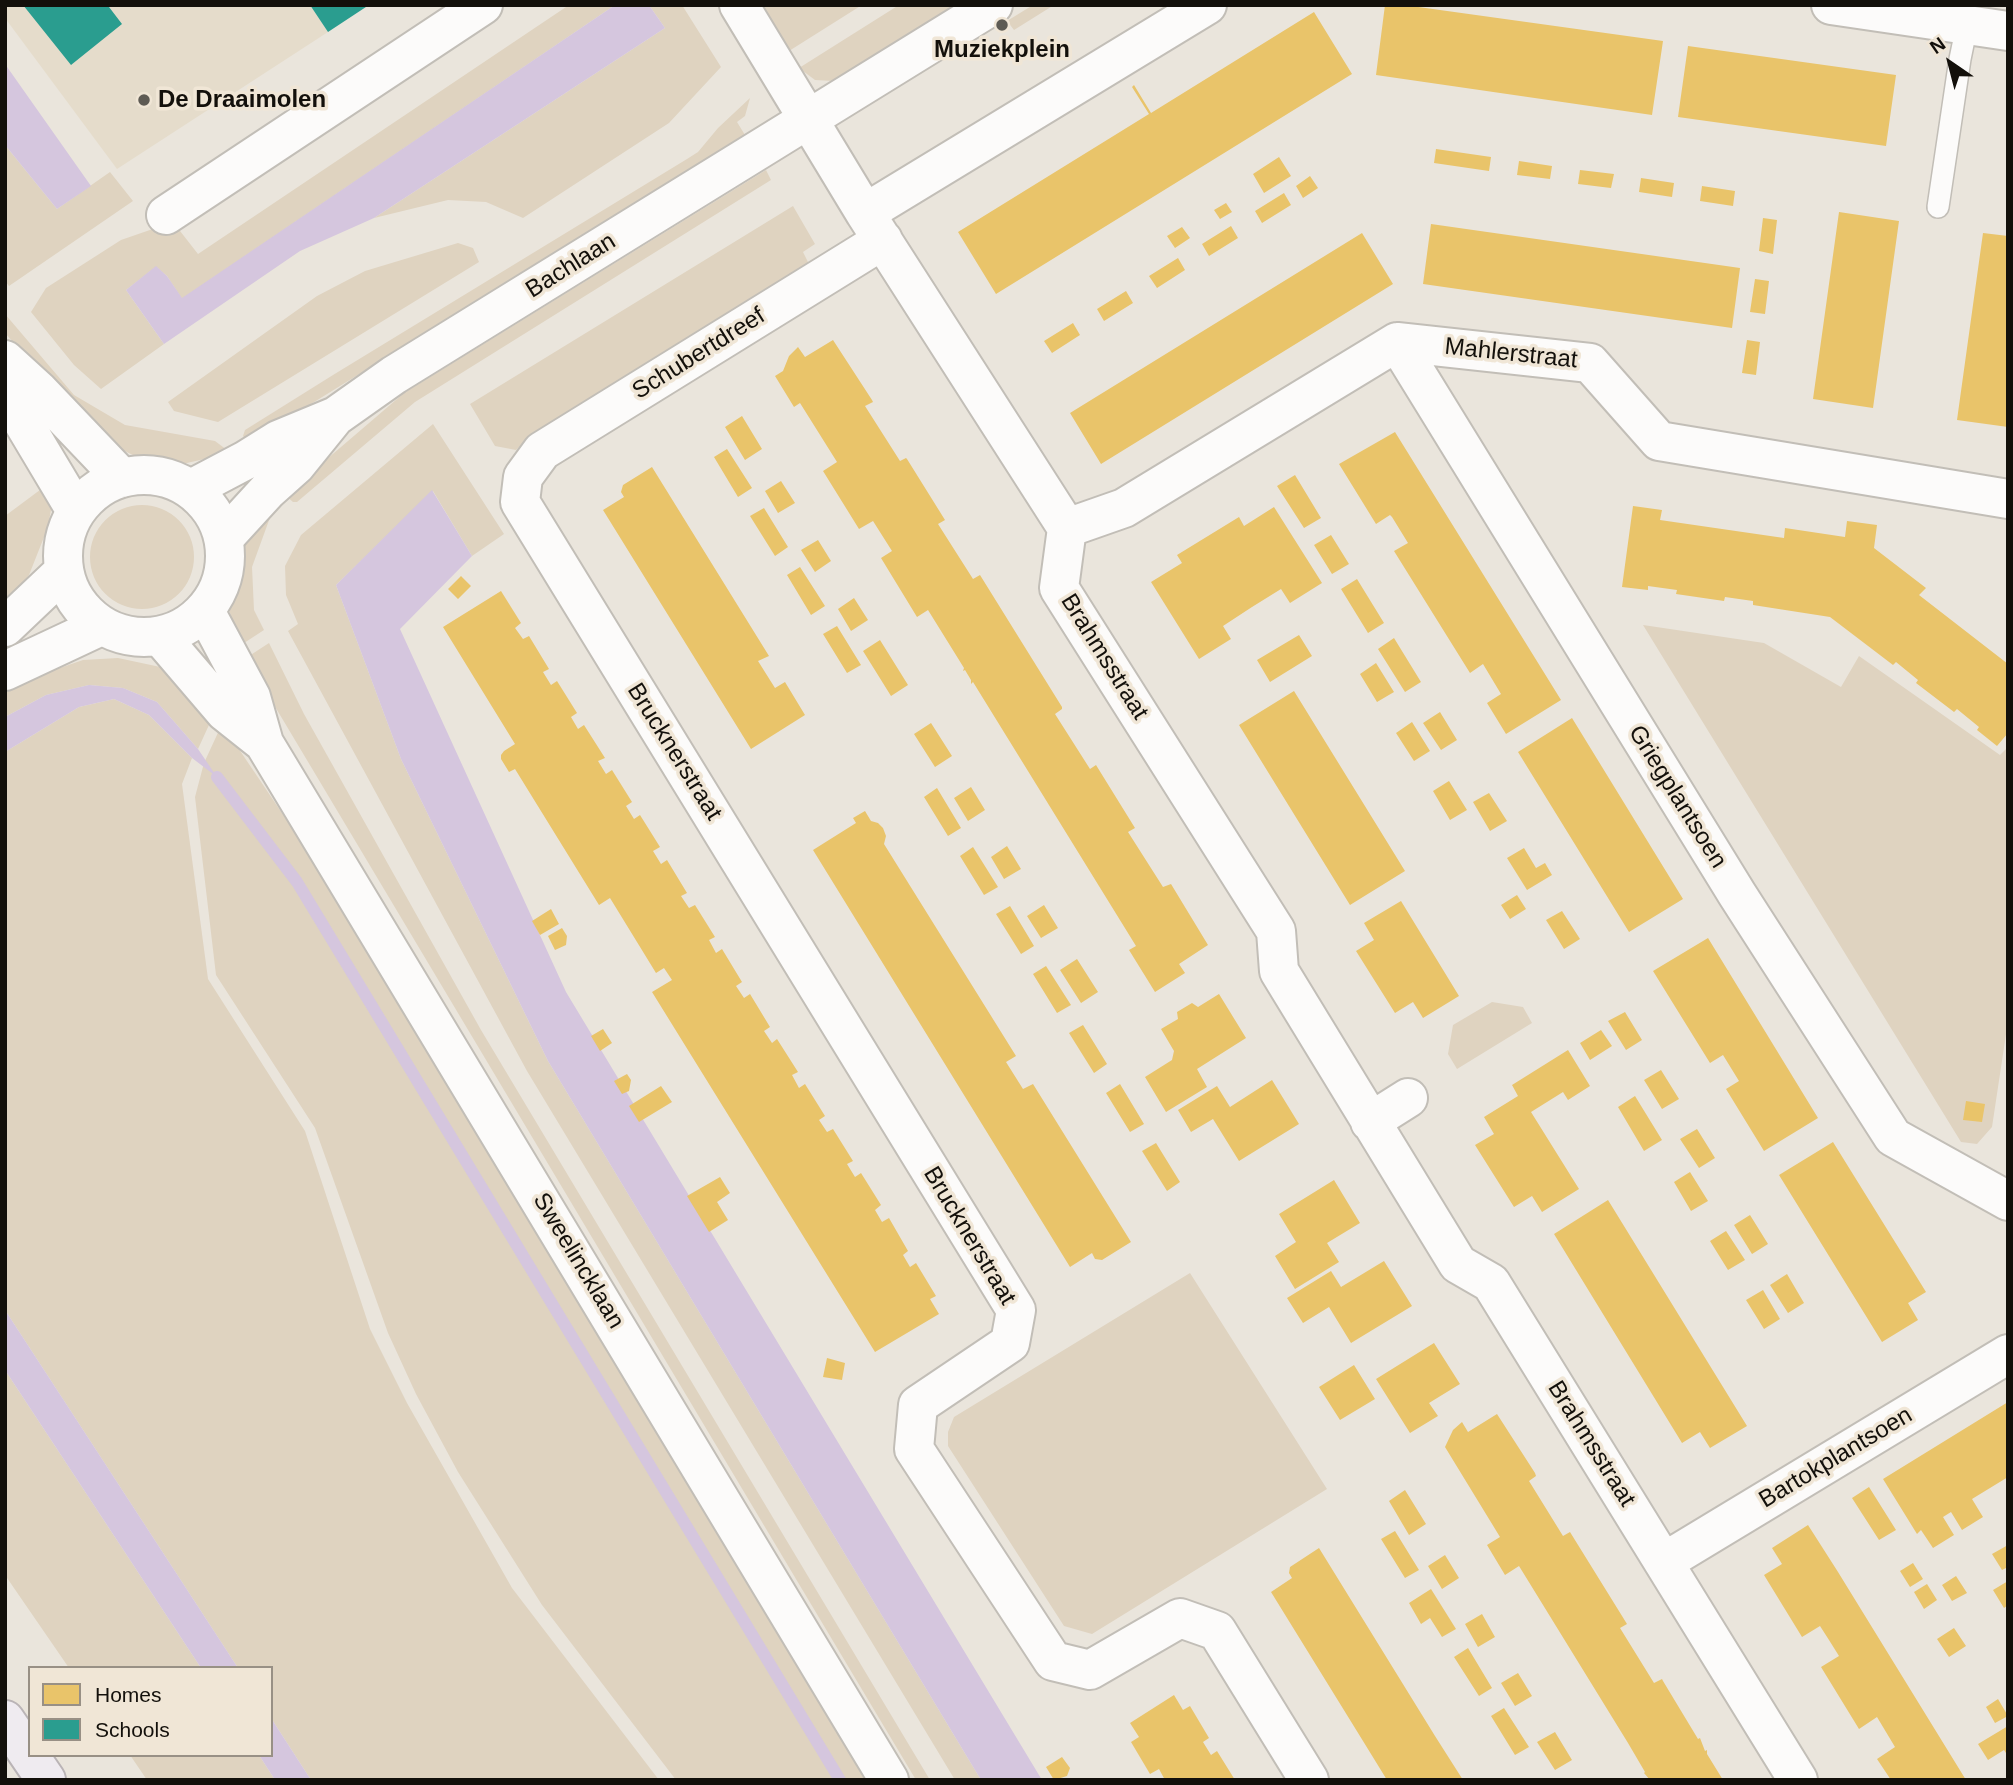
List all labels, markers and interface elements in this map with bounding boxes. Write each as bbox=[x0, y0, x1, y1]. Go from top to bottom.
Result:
marker: Muziekplein bbox=[994, 17, 1010, 33]
north arrow bbox=[1915, 28, 1985, 98]
text: N bbox=[1926, 33, 1949, 58]
place label: Muziekplein bbox=[934, 36, 1070, 64]
place label: De Draaimolen bbox=[158, 86, 326, 114]
marker: De Draaimolen bbox=[136, 92, 152, 108]
street label: Bachlaan bbox=[521, 227, 621, 305]
street label: Schubertdreef bbox=[627, 302, 771, 406]
street label: Mahlerstraat bbox=[1443, 333, 1579, 375]
street label: Brahmsstraat bbox=[1054, 589, 1154, 725]
street label: Brucknerstraat bbox=[620, 678, 728, 826]
street label: Griegplantsoen bbox=[1622, 720, 1732, 874]
street label: Brucknerstraat bbox=[916, 1162, 1022, 1310]
street label: Sweelincklaan bbox=[526, 1188, 630, 1334]
street label: Brahmsstraat bbox=[1541, 1376, 1641, 1512]
street label: Bartokplantsoen bbox=[1754, 1401, 1918, 1515]
legend bbox=[28, 1666, 273, 1757]
text: Homes bbox=[95, 1683, 162, 1706]
text: Schools bbox=[95, 1718, 170, 1741]

